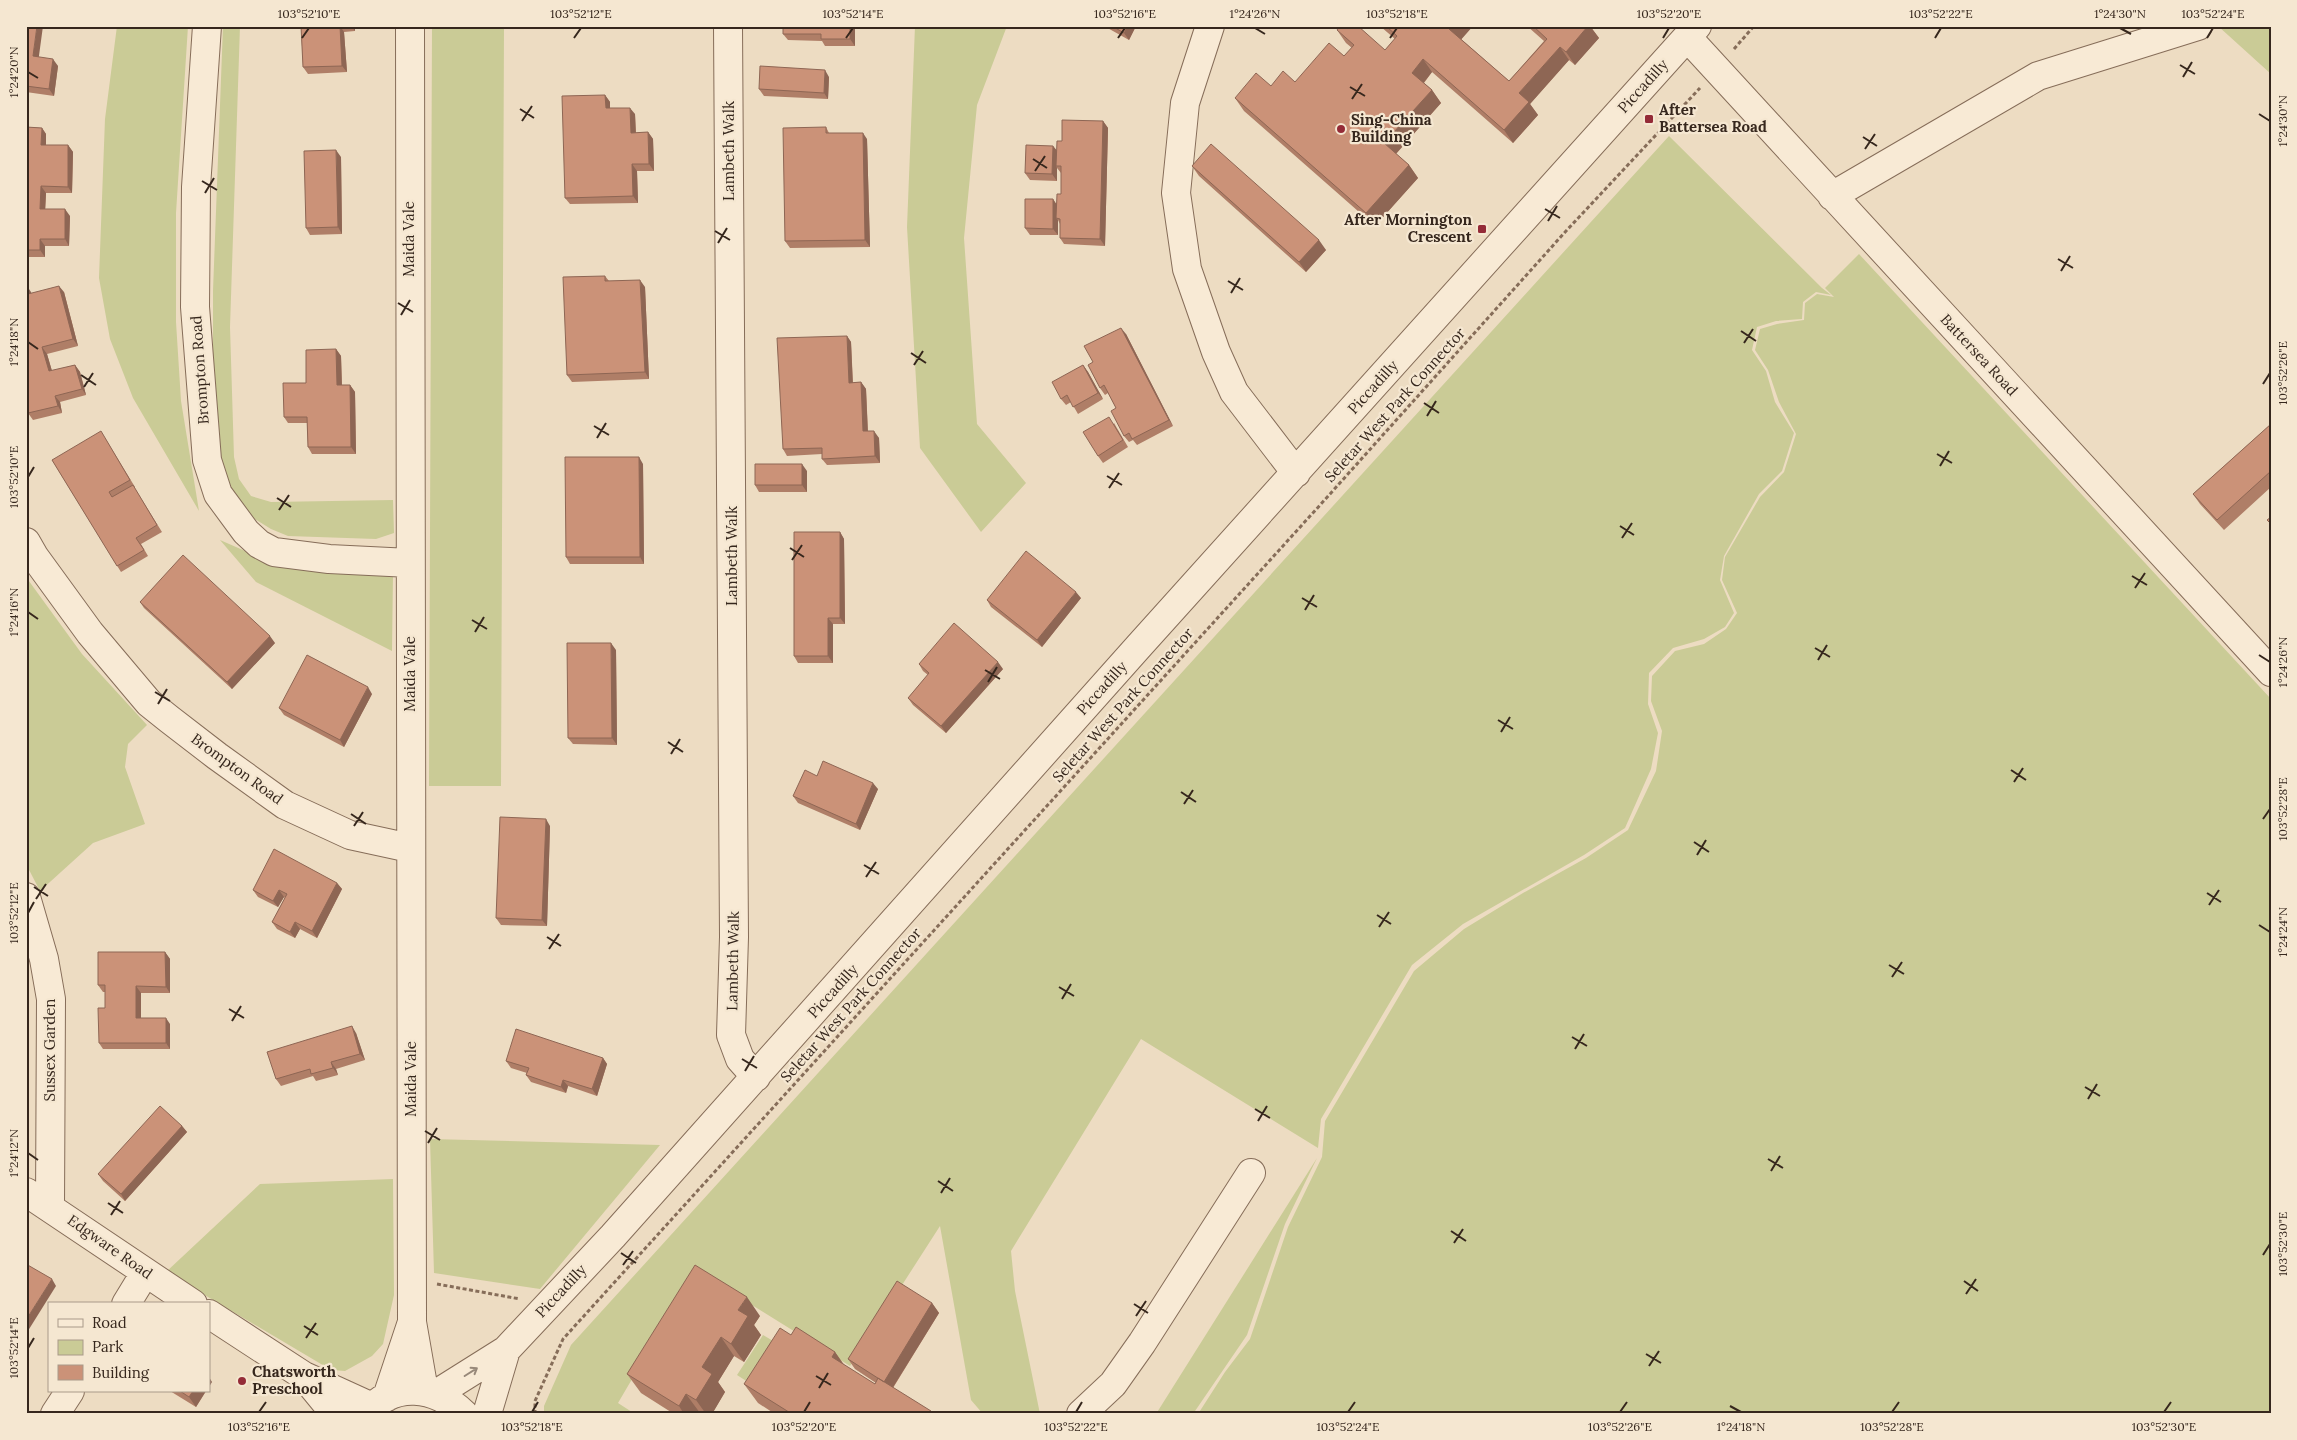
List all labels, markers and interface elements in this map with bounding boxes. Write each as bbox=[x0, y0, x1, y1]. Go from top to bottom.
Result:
text: 103°52'10"E bbox=[278, 6, 340, 21]
text: 103°52'12"E bbox=[550, 6, 612, 21]
text: 103°52'14"E bbox=[822, 6, 884, 21]
text: 103°52'16"E bbox=[1094, 6, 1156, 21]
text: 1°24'26"N bbox=[1230, 6, 1280, 21]
text: 103°52'18"E bbox=[1366, 6, 1428, 21]
text: 103°52'20"E bbox=[1637, 6, 1701, 21]
text: 103°52'22"E bbox=[1909, 6, 1973, 21]
text: 1°24'30"N bbox=[2094, 6, 2146, 21]
text: 103°52'24"E bbox=[2181, 6, 2245, 21]
text: 1°24'20"N bbox=[6, 46, 21, 98]
street label: Piccadilly bbox=[1613, 55, 1672, 117]
text: 1°24'30"N bbox=[2275, 95, 2290, 147]
place label: After Battersea Road bbox=[1659, 100, 1767, 136]
street label: Lambeth Walk bbox=[719, 101, 738, 201]
place label: Sing-China Building bbox=[1351, 110, 1432, 146]
marker: After Battersea Road bbox=[1643, 113, 1655, 125]
marker: Sing-China Building bbox=[1335, 123, 1347, 135]
street label: Maida Vale bbox=[399, 201, 418, 277]
place label: After Mornington Crescent bbox=[1344, 210, 1473, 246]
marker: After Mornington Crescent bbox=[1476, 223, 1488, 235]
street label: Battersea Road bbox=[1937, 310, 2022, 400]
street label: Brompton Road bbox=[186, 315, 213, 425]
text: 1°24'18"N bbox=[6, 318, 21, 366]
street label: Seletar West Park Connector bbox=[1320, 323, 1469, 486]
text: 103°52'26"E bbox=[2275, 341, 2290, 405]
street label: Piccadilly bbox=[1343, 356, 1402, 418]
text: 103°52'10"E bbox=[6, 446, 21, 508]
street label: Lambeth Walk bbox=[722, 506, 741, 606]
text: 1°24'16"N bbox=[6, 588, 21, 636]
street label: Seletar West Park Connector bbox=[1048, 623, 1197, 786]
street label: Maida Vale bbox=[400, 636, 419, 712]
text: 1°24'26"N bbox=[2275, 637, 2290, 687]
street label: Piccadilly bbox=[1072, 657, 1131, 719]
street label: Brompton Road bbox=[188, 729, 287, 808]
text: 103°52'28"E bbox=[2275, 777, 2290, 841]
text: 103°52'12"E bbox=[6, 882, 21, 944]
text: 1°24'24"N bbox=[2275, 907, 2290, 957]
street label: Lambeth Walk bbox=[722, 911, 743, 1011]
street label: Seletar West Park Connector bbox=[776, 923, 925, 1086]
street label: Piccadilly bbox=[803, 960, 862, 1022]
street label: Sussex Garden bbox=[40, 999, 59, 1101]
street label: Maida Vale bbox=[401, 1041, 420, 1117]
text: 1°24'12"N bbox=[6, 1129, 21, 1177]
street label: Edgware Road bbox=[64, 1210, 157, 1283]
text: 103°52'30"E bbox=[2275, 1212, 2290, 1276]
street label: Piccadilly bbox=[531, 1260, 590, 1321]
legend bbox=[48, 1302, 210, 1392]
text: Road bbox=[92, 1313, 127, 1332]
text: 103°52'14"E bbox=[6, 1317, 21, 1379]
text: Park bbox=[92, 1337, 123, 1356]
place label: Chatsworth Preschool bbox=[252, 1362, 337, 1398]
text: Building bbox=[92, 1363, 150, 1382]
one-way arrow bbox=[464, 1366, 478, 1377]
marker: Chatsworth Preschool bbox=[236, 1375, 248, 1387]
text: 103°52'16"E bbox=[228, 1419, 290, 1434]
text: 103°52'18"E bbox=[501, 1419, 563, 1434]
text: 103°52'20"E bbox=[772, 1419, 836, 1434]
text: 103°52'22"E bbox=[1044, 1419, 1108, 1434]
text: 103°52'24"E bbox=[1316, 1419, 1380, 1434]
text: 103°52'26"E bbox=[1588, 1419, 1652, 1434]
text: 1°24'18"N bbox=[1717, 1419, 1765, 1434]
text: 103°52'28"E bbox=[1860, 1419, 1924, 1434]
text: 103°52'30"E bbox=[2132, 1419, 2196, 1434]

